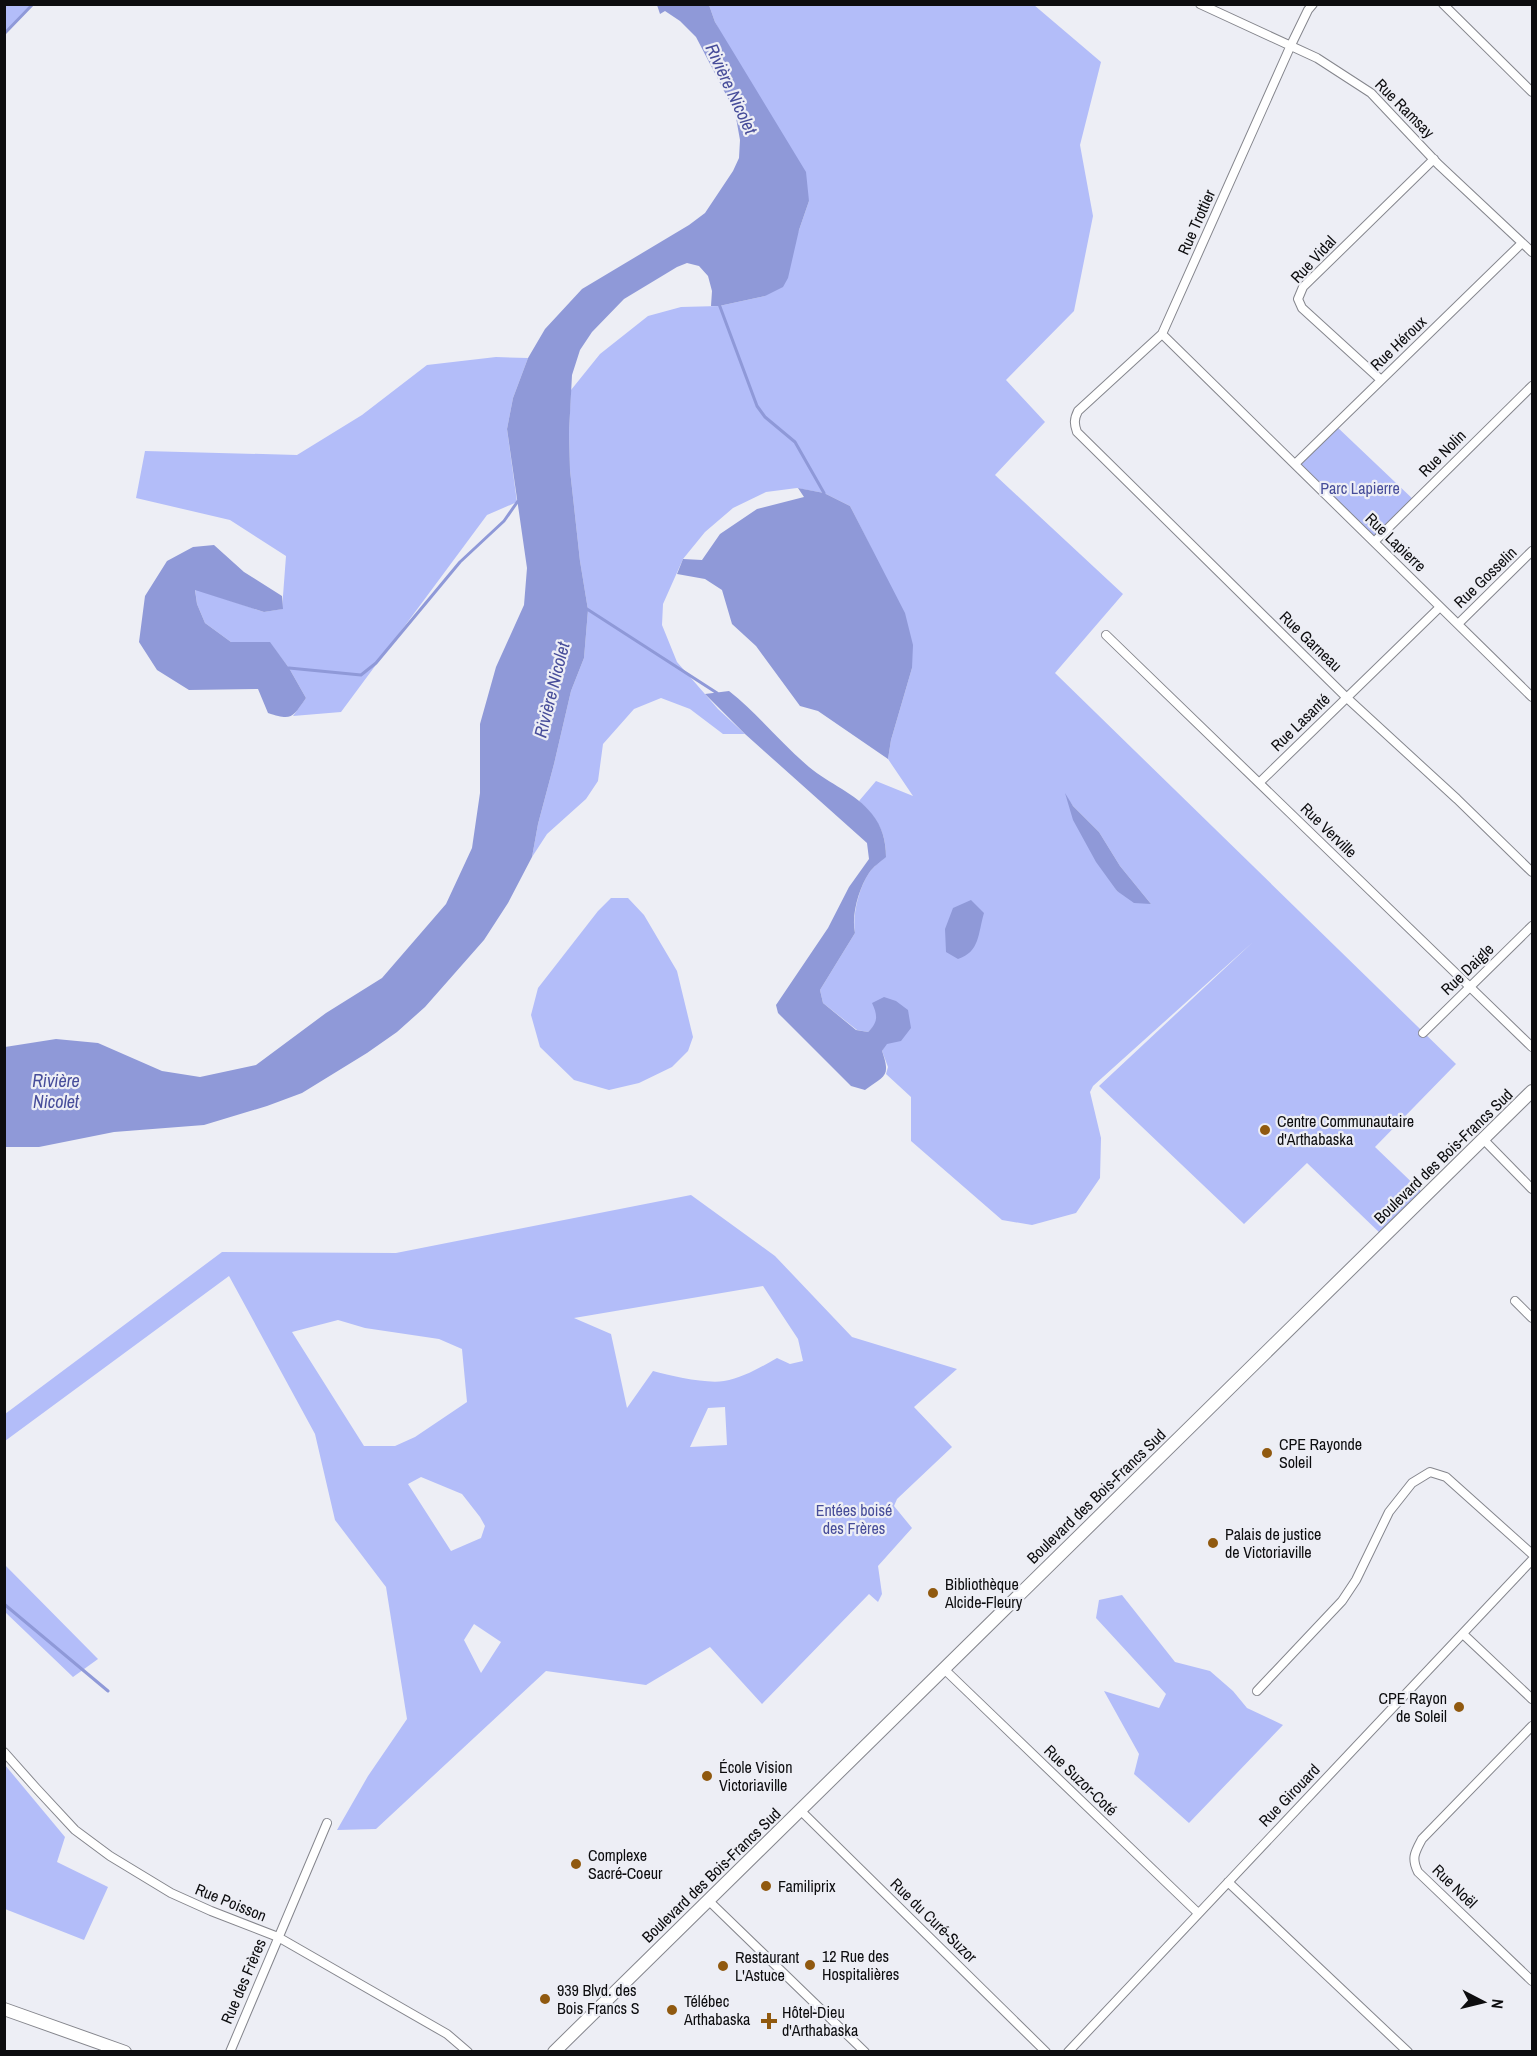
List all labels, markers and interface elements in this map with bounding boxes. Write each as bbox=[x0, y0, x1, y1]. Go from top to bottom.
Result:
water label: Rivière Nicolet bbox=[699, 39, 764, 139]
street label: Rue Ramsay bbox=[1370, 73, 1440, 143]
street label: Rue Trottier bbox=[1172, 185, 1220, 258]
street label: Rue Vidal bbox=[1285, 230, 1341, 287]
street label: Rue Héroux bbox=[1365, 310, 1431, 375]
street label: Rue Nolin bbox=[1414, 425, 1470, 481]
park label: Parc Lapierre bbox=[1320, 477, 1400, 499]
street label: Rue Lapierre bbox=[1361, 507, 1431, 577]
street label: Rue Gosselin bbox=[1449, 541, 1521, 613]
street label: Rue Garneau bbox=[1275, 606, 1347, 676]
water label: Rivière Nicolet bbox=[528, 639, 576, 740]
street label: Rue Lasanté bbox=[1266, 688, 1334, 756]
street label: Rue Verville bbox=[1296, 798, 1362, 862]
street label: Rue Daigle bbox=[1436, 938, 1498, 1000]
water label: Rivière Nicolet bbox=[32, 1068, 80, 1114]
street label: Boulevard des Bois-Francs Sud bbox=[1369, 1084, 1517, 1228]
place label: Centre Communautaire d'Arthabaska bbox=[1277, 1110, 1414, 1150]
marker: Centre Communautaire d'Arthabaska bbox=[1258, 1123, 1272, 1137]
street label: Boulevard des Bois-Francs Sud bbox=[1022, 1424, 1170, 1568]
place label: CPE Rayonde Soleil bbox=[1279, 1433, 1362, 1473]
marker: CPE Rayonde Soleil bbox=[1260, 1446, 1274, 1460]
park label: Entées boisé des Frères bbox=[816, 1499, 892, 1539]
place label: Palais de justice de Victoriaville bbox=[1225, 1523, 1321, 1563]
marker: Palais de justice de Victoriaville bbox=[1206, 1536, 1220, 1550]
place label: Bibliothèque Alcide-Fleury bbox=[944, 1573, 1023, 1613]
marker: Bibliothèque Alcide-Fleury bbox=[926, 1586, 940, 1600]
place label: CPE Rayon de Soleil bbox=[1378, 1687, 1447, 1727]
marker: CPE Rayon de Soleil bbox=[1452, 1700, 1466, 1714]
street label: Rue Suzor-Coté bbox=[1040, 1739, 1122, 1821]
place label: École Vision Victoriaville bbox=[719, 1756, 792, 1796]
street label: Rue Girouard bbox=[1253, 1759, 1325, 1831]
marker: École Vision Victoriaville bbox=[700, 1769, 714, 1783]
street label: Boulevard des Bois-Francs Sud bbox=[637, 1803, 785, 1947]
place label: Complexe Sacré-Coeur bbox=[588, 1844, 663, 1884]
marker: Complexe Sacré-Coeur bbox=[569, 1857, 583, 1871]
street label: Rue Noël bbox=[1428, 1859, 1482, 1913]
street label: Rue du Curé-Suzor bbox=[886, 1873, 983, 1968]
place label: Familiprix bbox=[778, 1875, 836, 1897]
street label: Rue Poisson bbox=[192, 1878, 270, 1926]
marker: Familiprix bbox=[759, 1879, 773, 1893]
street label: Rue des Frères bbox=[215, 1935, 271, 2027]
place label: 12 Rue des Hospitalières bbox=[822, 1945, 899, 1985]
place label: Restaurant L'Astuce bbox=[735, 1946, 800, 1986]
marker: 12 Rue des Hospitalières bbox=[803, 1958, 817, 1972]
marker: Restaurant L'Astuce bbox=[716, 1959, 730, 1973]
north arrow bbox=[1453, 1972, 1513, 2032]
place label: 939 Blvd. des Bois Francs S bbox=[557, 1979, 640, 2019]
place label: Télébec Arthabaska bbox=[683, 1990, 751, 2030]
marker: 939 Blvd. des Bois Francs S bbox=[538, 1992, 552, 2006]
text: N bbox=[1486, 1998, 1509, 2010]
place label: Hôtel-Dieu d'Arthabaska bbox=[782, 2001, 859, 2041]
marker: Télébec Arthabaska bbox=[665, 2003, 679, 2017]
marker: Hôtel-Dieu d'Arthabaska bbox=[760, 2012, 778, 2030]

